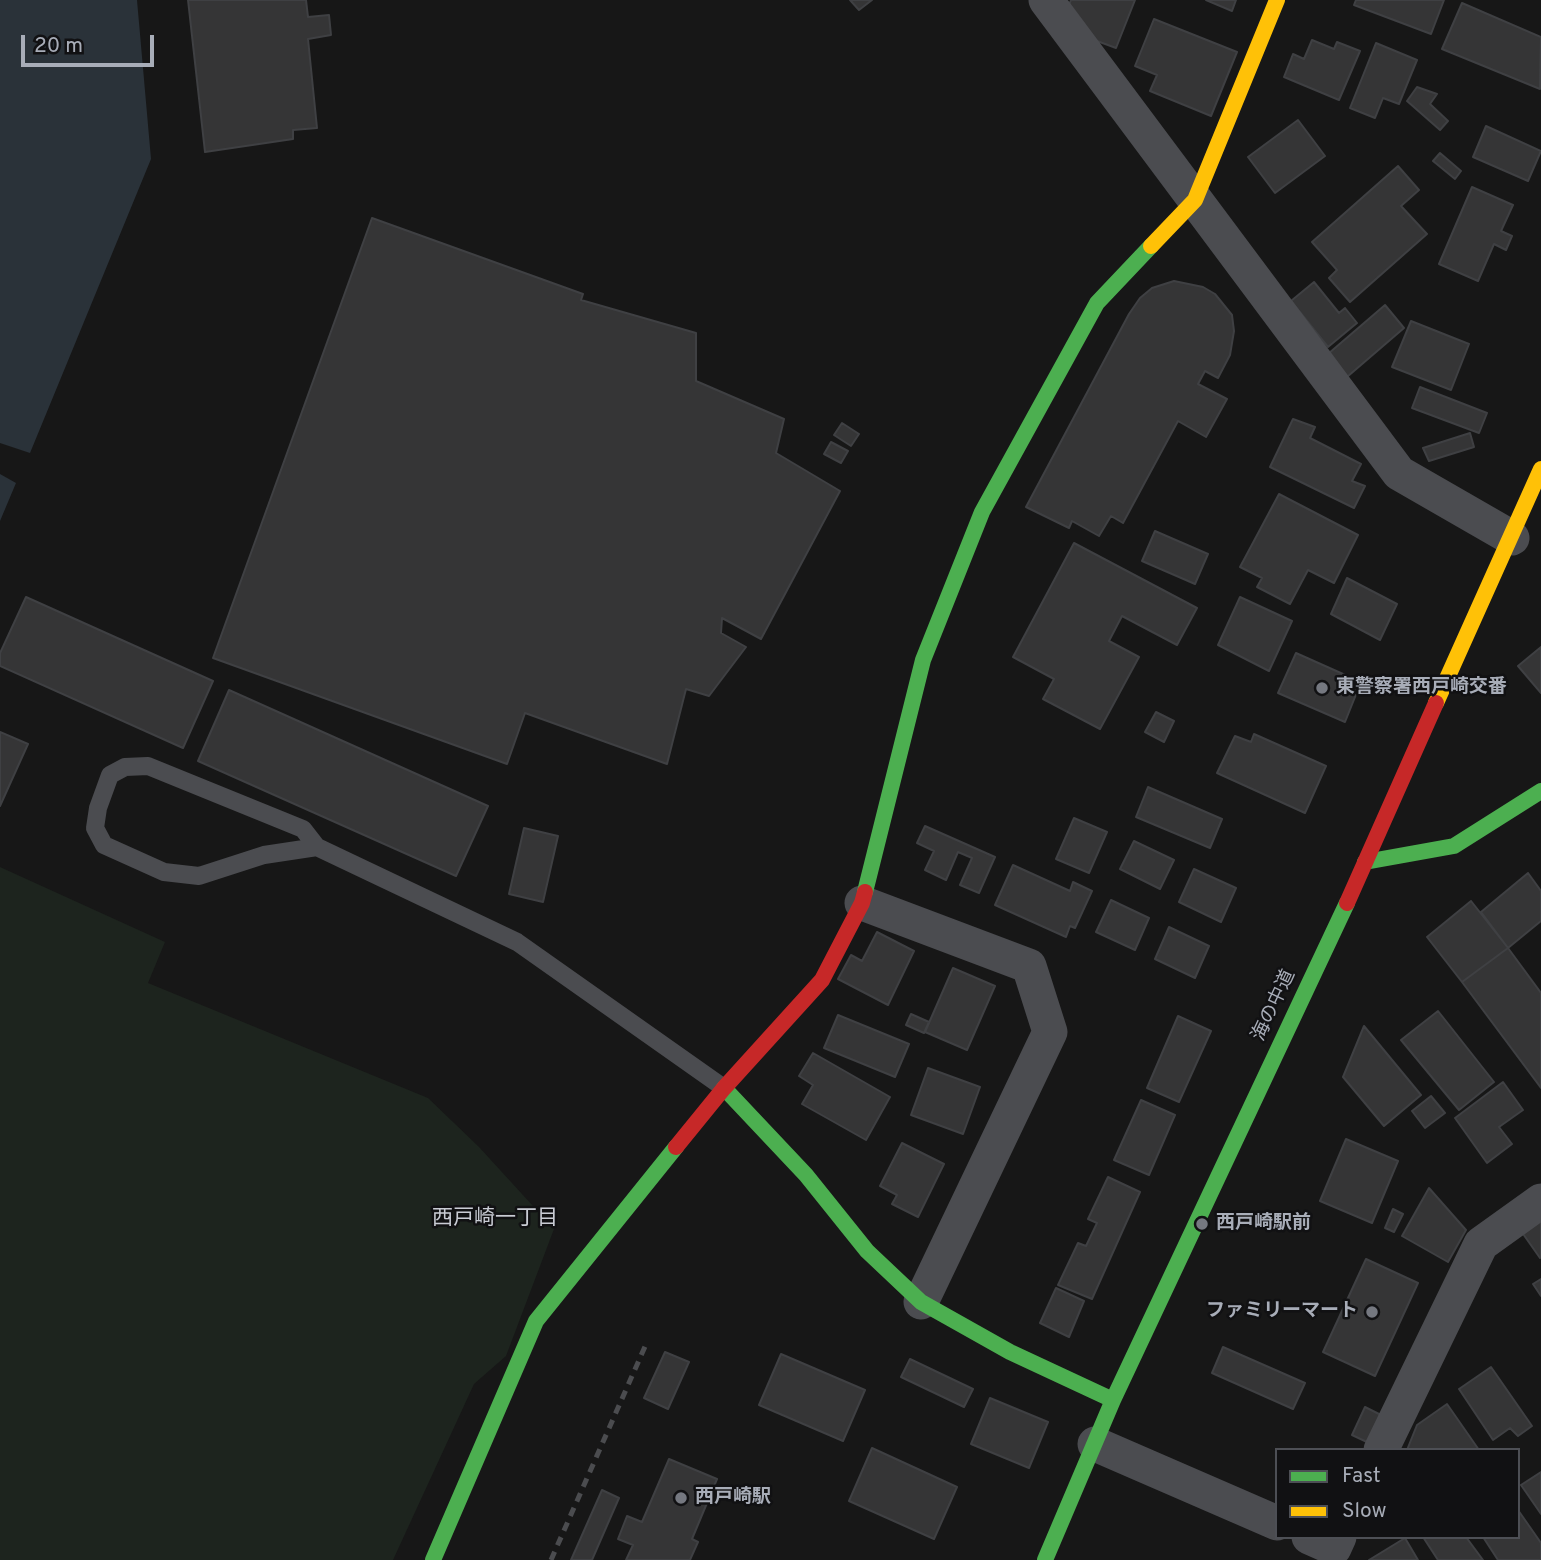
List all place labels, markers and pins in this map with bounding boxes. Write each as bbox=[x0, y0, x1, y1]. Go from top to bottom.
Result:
place label: 東警察署西戸崎交番 bbox=[1336, 677, 1507, 699]
marker: 東警察署西戸崎交番 bbox=[1314, 680, 1330, 696]
place label: 西戸崎駅前 bbox=[1216, 1213, 1311, 1235]
marker: 西戸崎駅前 bbox=[1194, 1216, 1210, 1232]
place label: ファミリーマート bbox=[1206, 1301, 1358, 1323]
marker: ファミリーマート bbox=[1364, 1304, 1380, 1320]
place label: 西戸崎駅 bbox=[695, 1487, 771, 1509]
marker: 西戸崎駅 bbox=[673, 1490, 689, 1506]

